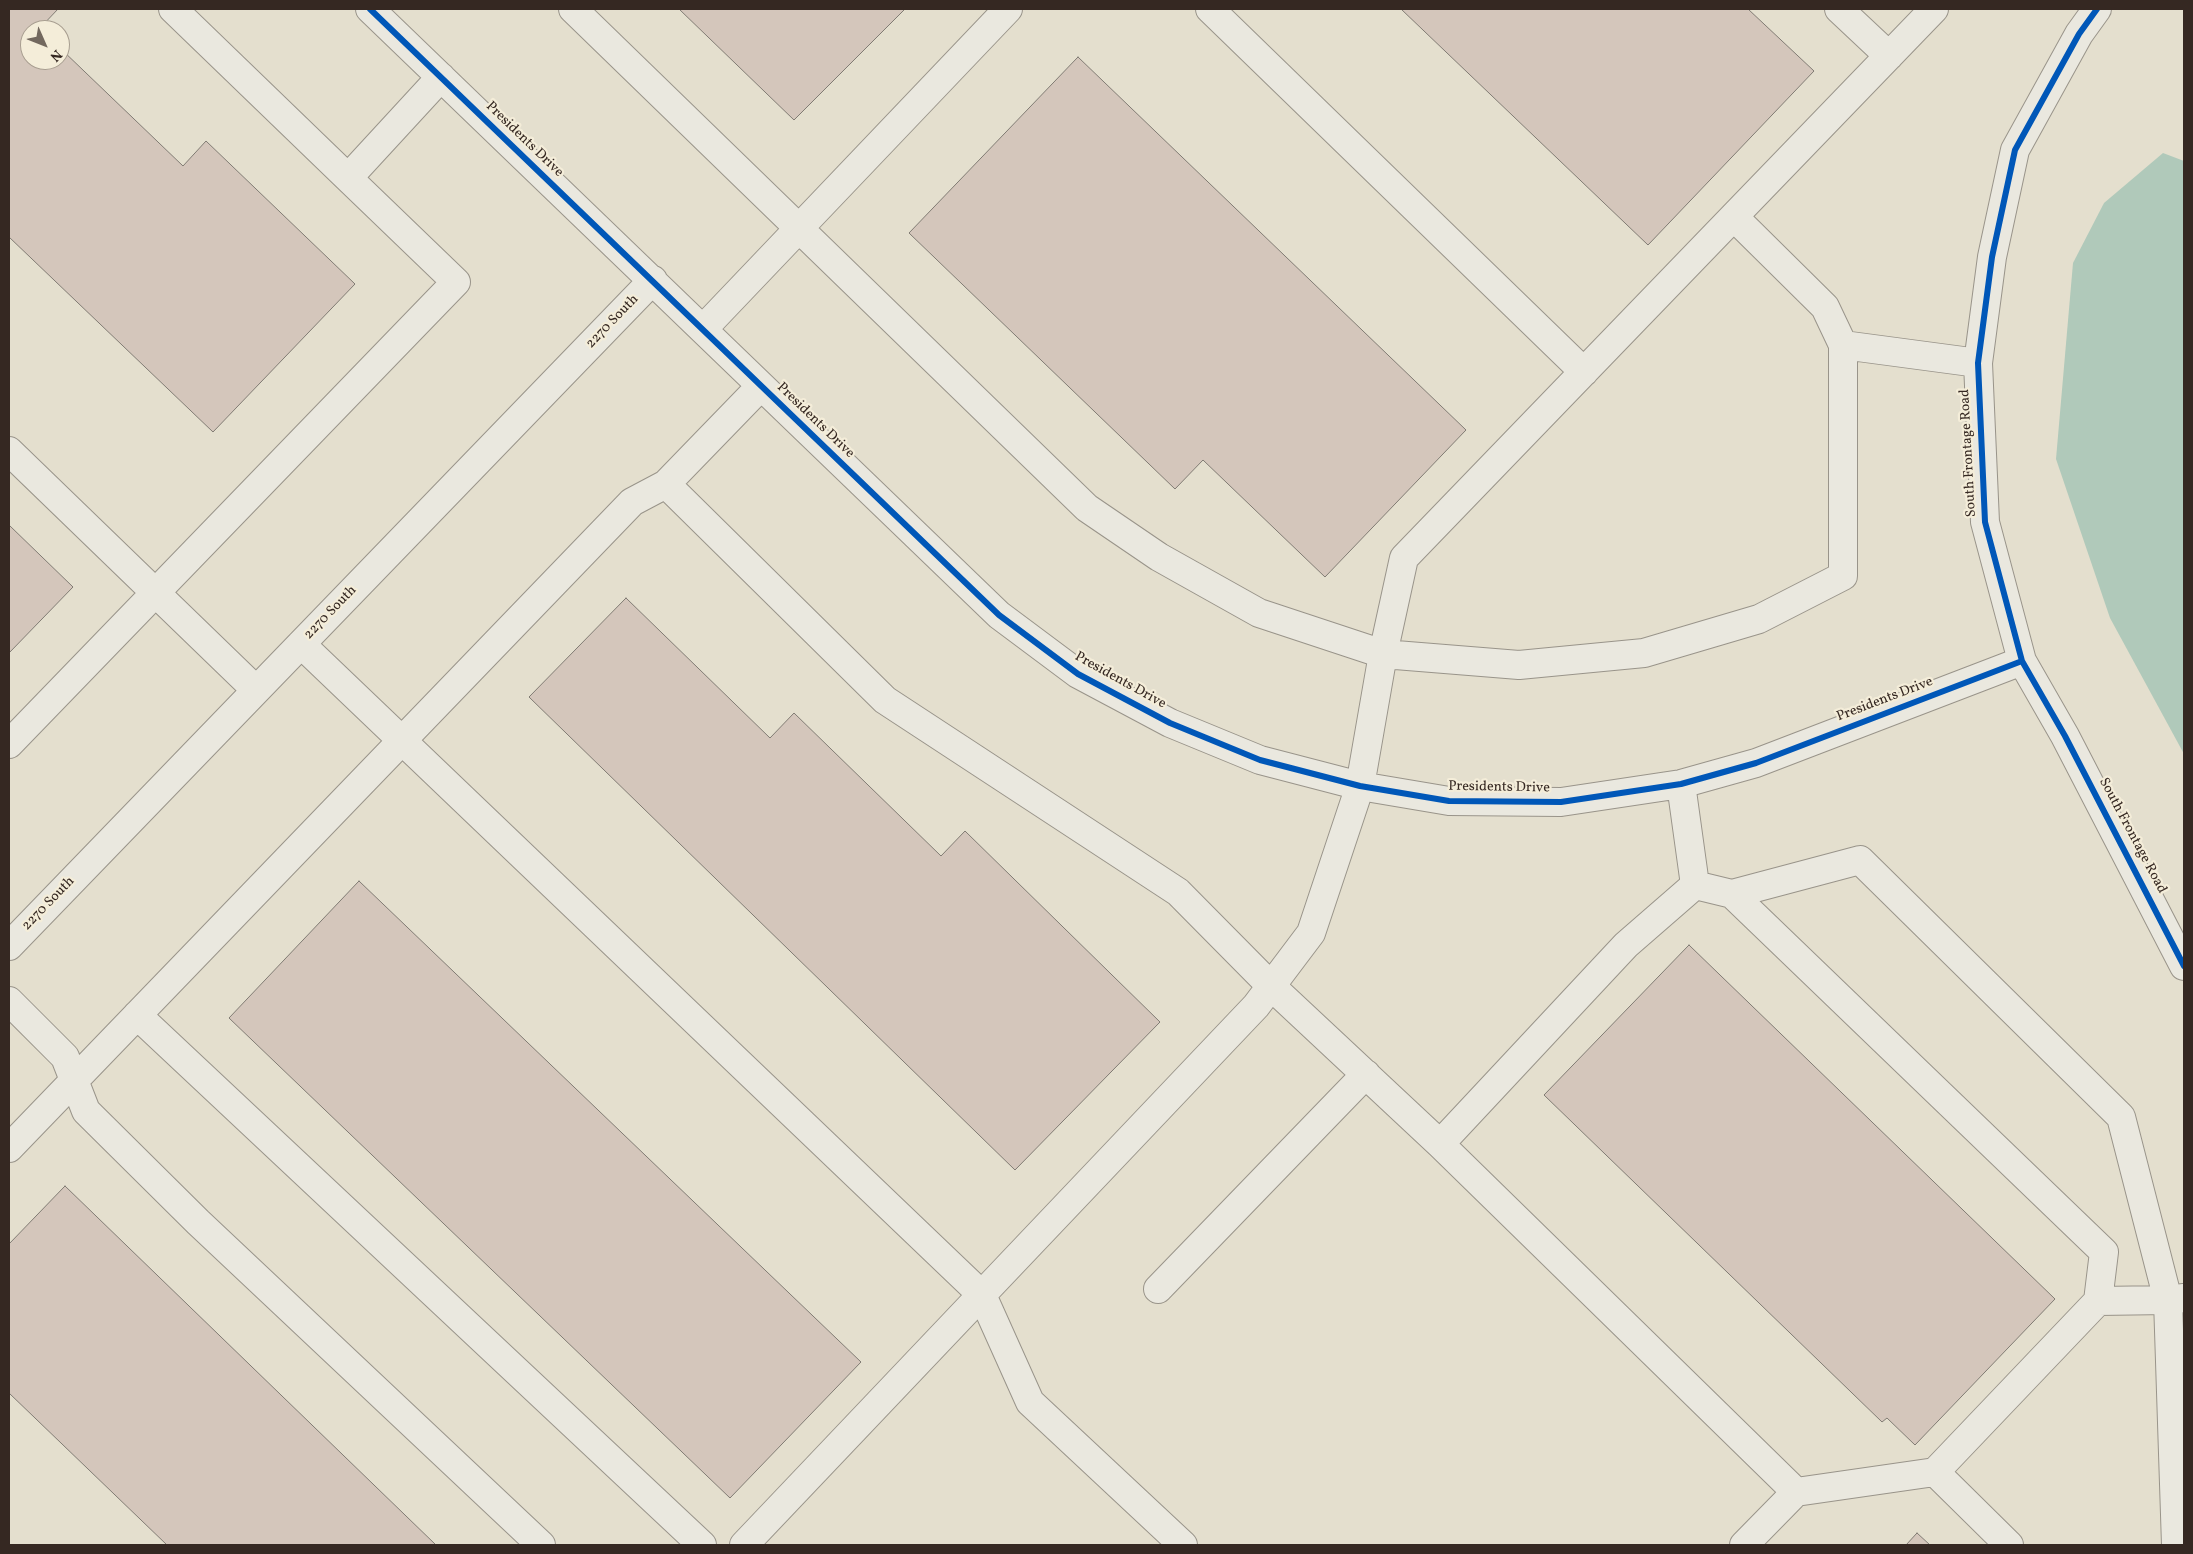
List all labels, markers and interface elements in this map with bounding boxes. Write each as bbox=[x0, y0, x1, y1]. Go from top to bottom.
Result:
north arrow bbox=[20, 20, 70, 70]
text: N bbox=[45, 45, 66, 65]
street label: Presidents Drive bbox=[482, 99, 566, 181]
street label: 2270 South bbox=[583, 292, 643, 352]
street label: Presidents Drive bbox=[773, 380, 857, 462]
street label: South Frontage Road bbox=[1957, 388, 1981, 518]
street label: 2270 South bbox=[301, 583, 361, 643]
street label: Presidents Drive bbox=[1071, 649, 1169, 713]
street label: Presidents Drive bbox=[1835, 674, 1935, 726]
street label: South Frontage Road bbox=[2094, 775, 2170, 897]
street label: Presidents Drive bbox=[1448, 779, 1550, 797]
street label: 2270 South bbox=[19, 874, 79, 934]

